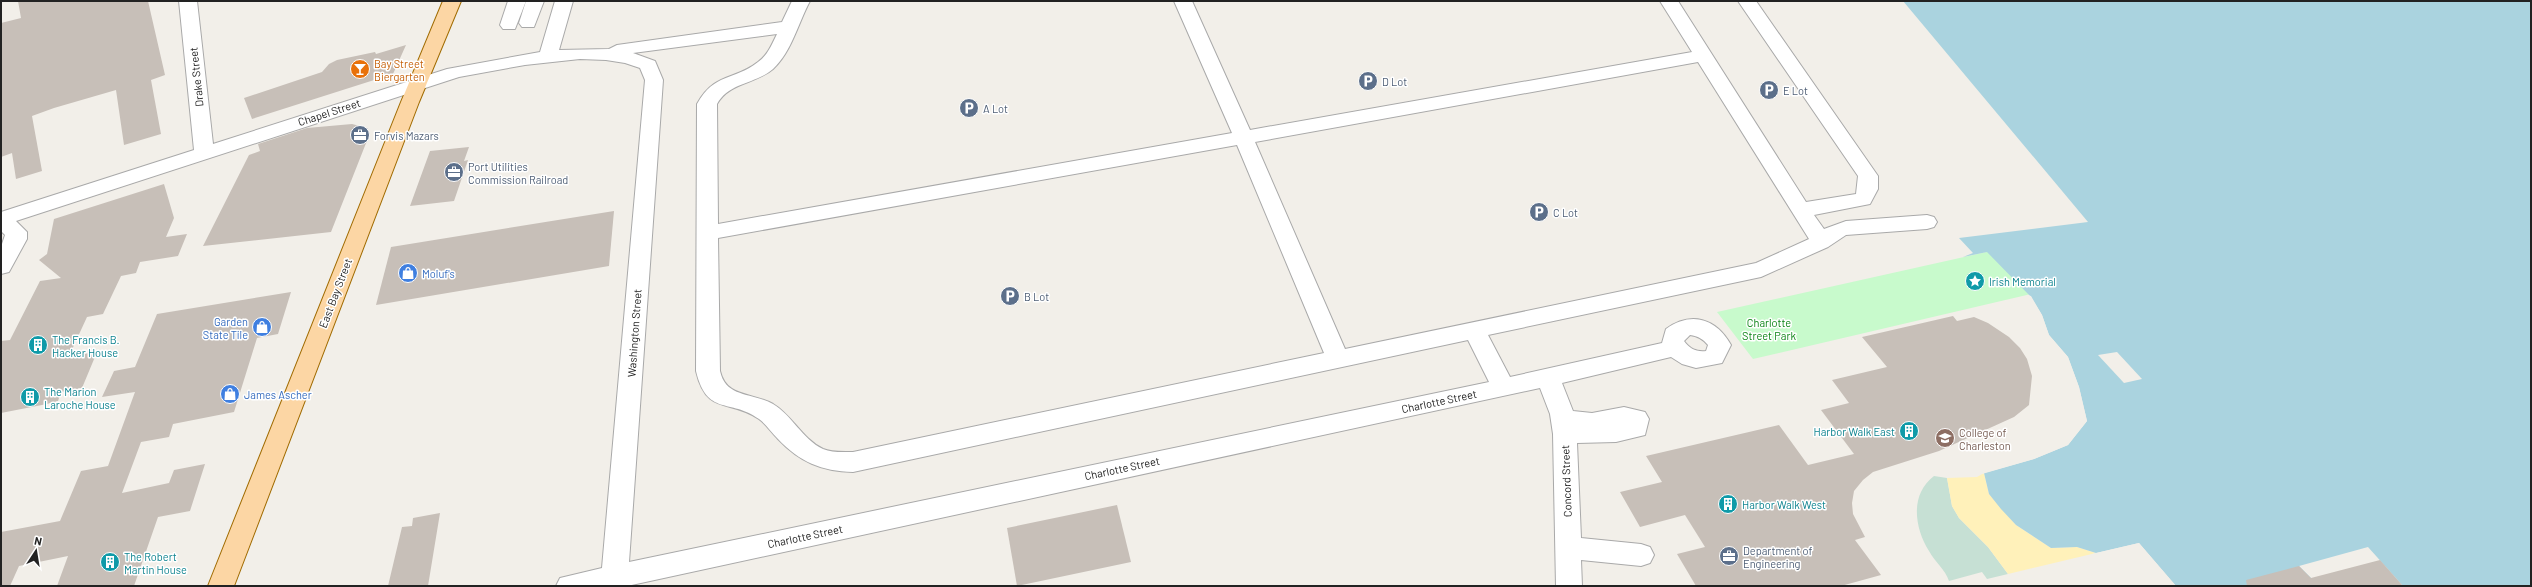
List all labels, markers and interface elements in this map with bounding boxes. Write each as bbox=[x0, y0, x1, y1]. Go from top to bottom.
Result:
street label: Drake Street bbox=[186, 47, 206, 107]
place label: Bay Street Biergarten bbox=[374, 57, 425, 83]
bar icon: Bay Street Biergarten bbox=[349, 58, 371, 80]
parking icon: D Lot bbox=[1357, 70, 1379, 92]
place label: D Lot bbox=[1382, 75, 1407, 88]
parking icon: E Lot bbox=[1758, 79, 1780, 101]
place label: E Lot bbox=[1783, 84, 1808, 97]
street label: Chapel Street bbox=[296, 96, 362, 128]
parking icon: A Lot bbox=[958, 97, 980, 119]
place label: A Lot bbox=[983, 102, 1008, 115]
office icon: Forvis Mazars bbox=[349, 124, 371, 146]
place label: Forvis Mazars bbox=[374, 129, 439, 142]
place label: Port Utilities Commission Railroad bbox=[468, 160, 568, 186]
office icon: Port Utilities Commission Railroad bbox=[443, 161, 465, 183]
parking icon: C Lot bbox=[1528, 201, 1550, 223]
place label: C Lot bbox=[1553, 206, 1578, 219]
street label: East Bay Street bbox=[316, 256, 354, 330]
shop icon: Moluf's bbox=[397, 262, 419, 284]
place label: Moluf's bbox=[422, 267, 455, 280]
place icon: Irish Memorial bbox=[1964, 270, 1986, 292]
place label: Irish Memorial bbox=[1989, 275, 2056, 288]
parking icon: B Lot bbox=[999, 285, 1021, 307]
street label: Washington Street bbox=[624, 288, 644, 378]
place label: B Lot bbox=[1024, 290, 1049, 303]
place label: Garden State Tile bbox=[203, 315, 248, 341]
shop icon: Garden State Tile bbox=[251, 316, 273, 338]
park label: Charlotte Street Park bbox=[1742, 316, 1796, 342]
place label: The Francis B. Hacker House bbox=[52, 333, 120, 359]
building icon: The Francis B. Hacker House bbox=[27, 334, 49, 356]
shop icon: James Ascher bbox=[219, 383, 241, 405]
place label: The Marion Laroche House bbox=[44, 385, 116, 411]
building icon: The Marion Laroche House bbox=[19, 386, 41, 408]
street label: Charlotte Street bbox=[1400, 387, 1478, 415]
place label: James Ascher bbox=[244, 388, 312, 401]
building icon: Harbor Walk East bbox=[1898, 420, 1920, 442]
place label: Harbor Walk East bbox=[1813, 425, 1895, 438]
place label: College of Charleston bbox=[1959, 426, 2011, 452]
school or university icon: College of Charleston bbox=[1934, 427, 1956, 449]
street label: Concord Street bbox=[1558, 445, 1574, 517]
street label: Charlotte Street bbox=[1083, 454, 1161, 482]
building icon: Harbor Walk West bbox=[1717, 493, 1739, 515]
place label: Harbor Walk West bbox=[1742, 498, 1826, 511]
street label: Charlotte Street bbox=[766, 522, 844, 550]
north arrow bbox=[16, 531, 56, 571]
text: N bbox=[33, 534, 43, 548]
place label: Department of Engineering bbox=[1743, 544, 1812, 570]
office icon: Department of Engineering bbox=[1718, 545, 1740, 567]
place label: The Robert Martin House bbox=[124, 550, 187, 576]
building icon: The Robert Martin House bbox=[99, 551, 121, 573]

